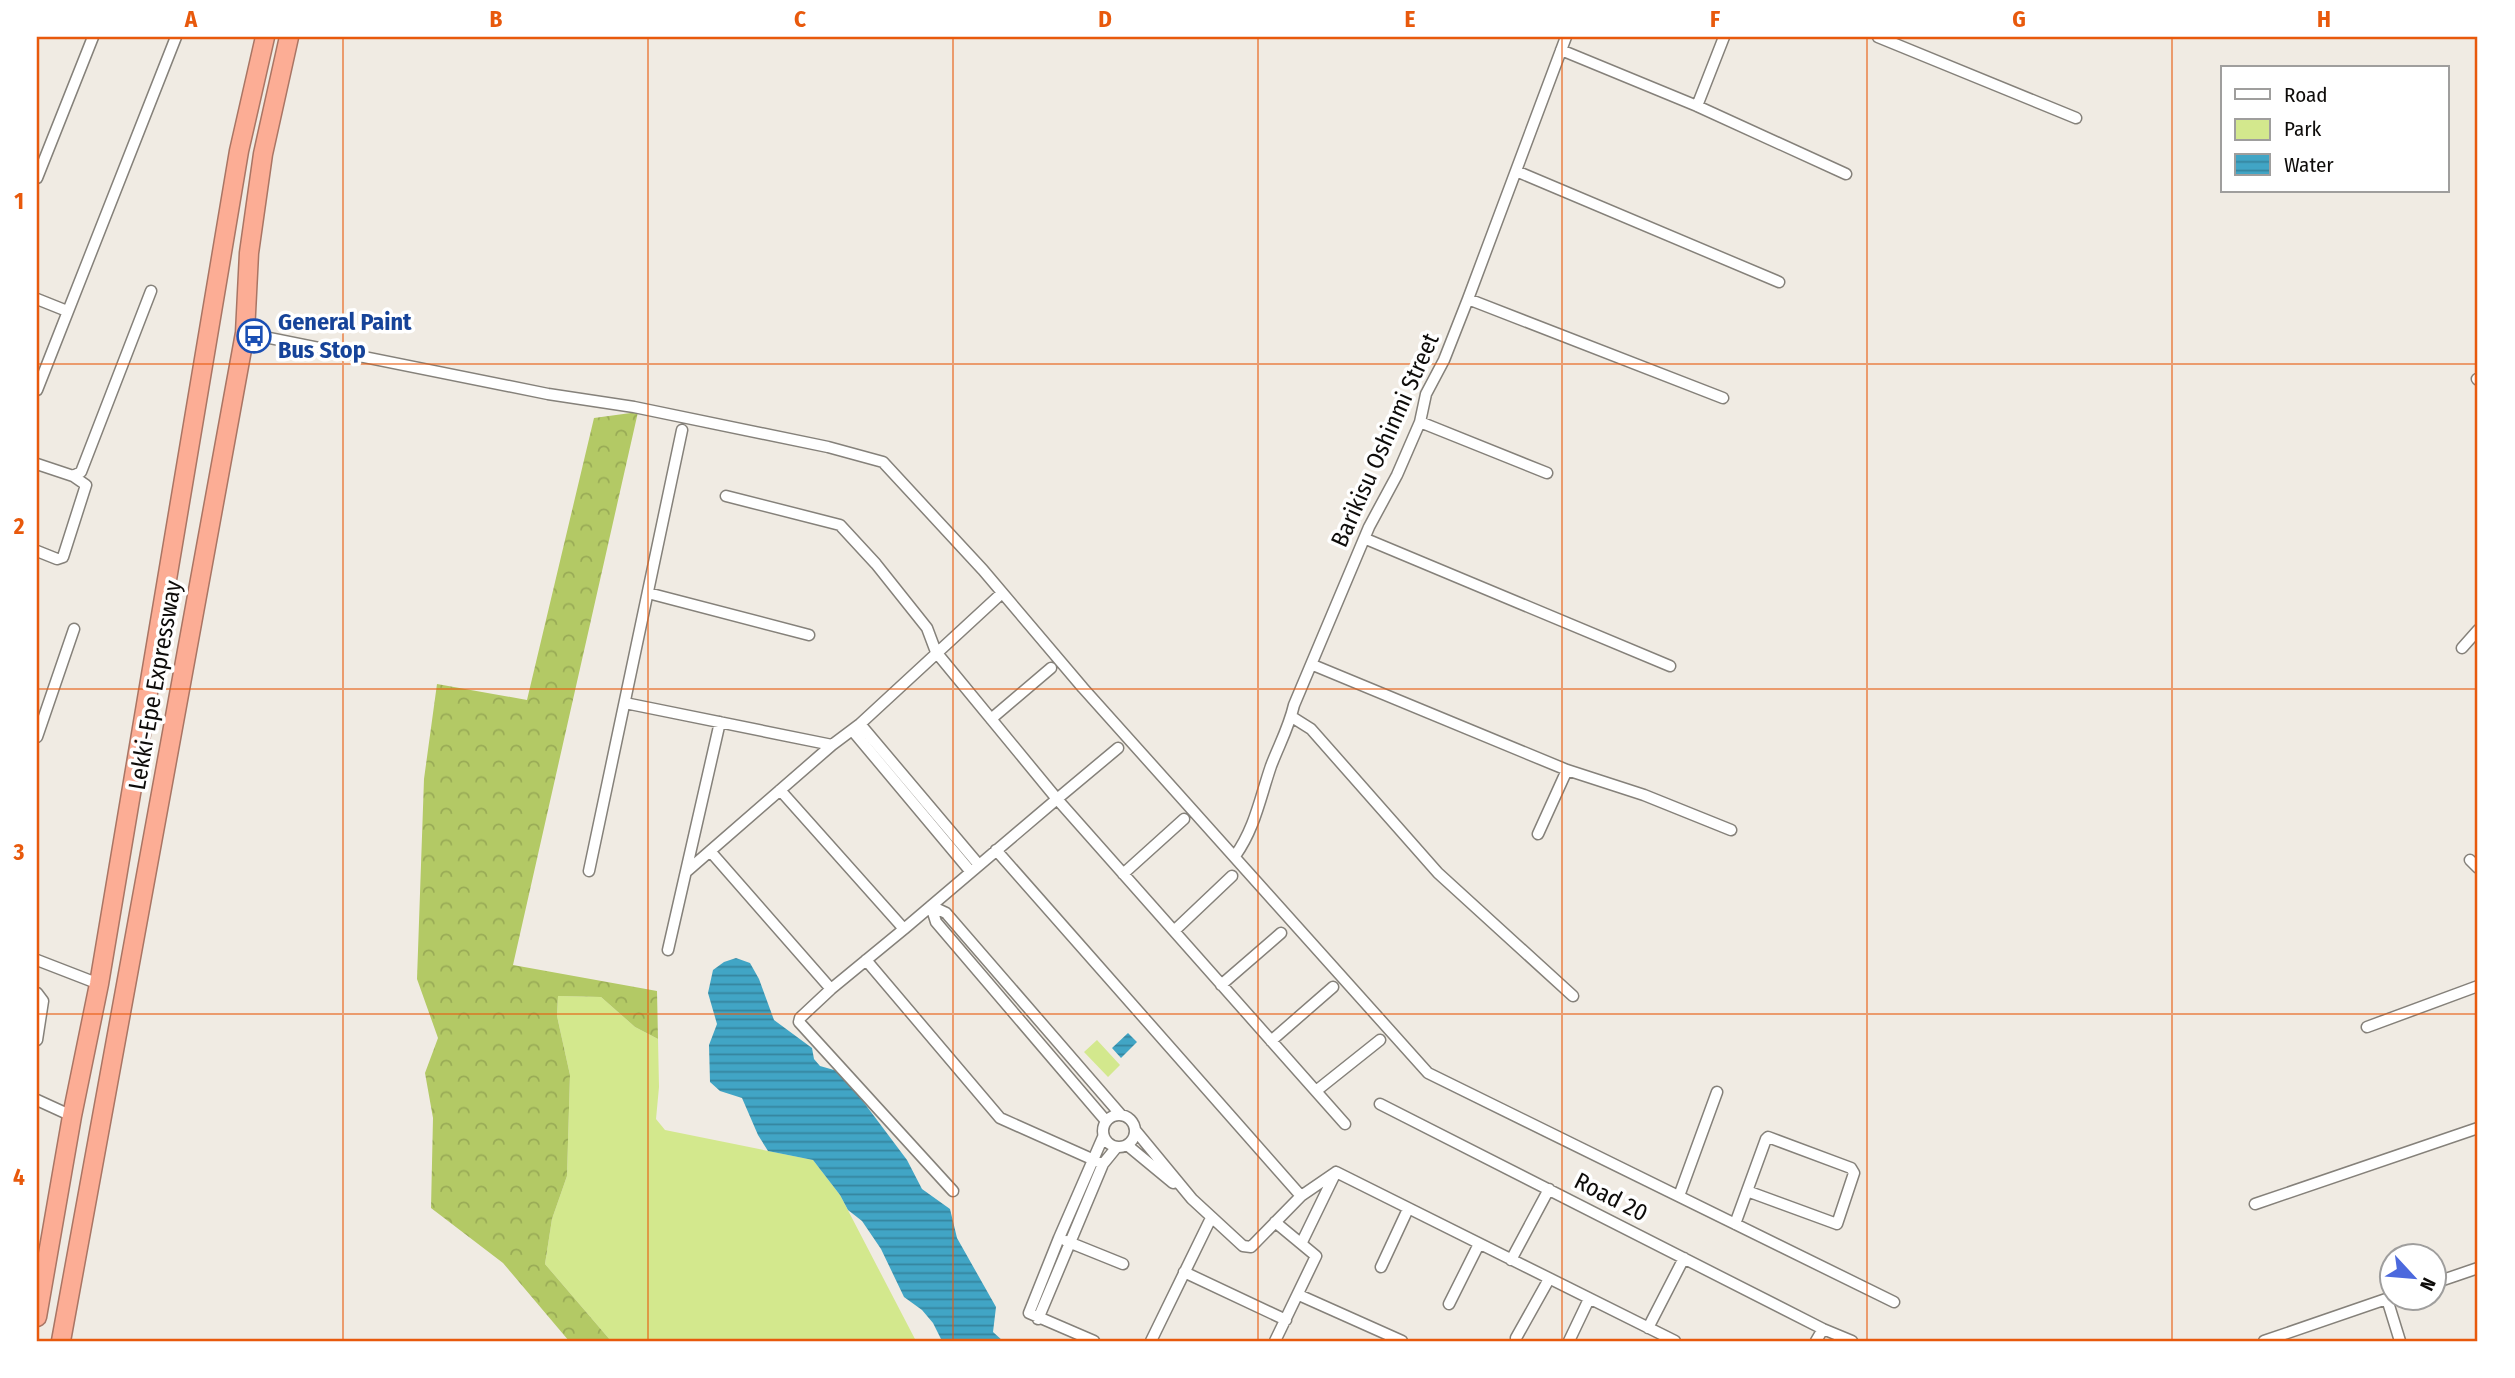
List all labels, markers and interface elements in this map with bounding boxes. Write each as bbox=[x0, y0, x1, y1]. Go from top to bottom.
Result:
text: A bbox=[184, 5, 198, 33]
text: B bbox=[490, 5, 503, 33]
text: C bbox=[794, 5, 806, 33]
text: D bbox=[1098, 5, 1112, 33]
text: E bbox=[1405, 5, 1416, 33]
text: F bbox=[1710, 5, 1720, 33]
text: G bbox=[2012, 5, 2026, 33]
text: H bbox=[2317, 5, 2331, 33]
legend bbox=[2221, 66, 2448, 192]
text: Road bbox=[2284, 82, 2328, 108]
text: Park bbox=[2284, 116, 2322, 142]
text: Water bbox=[2284, 152, 2334, 178]
text: 1 bbox=[14, 187, 24, 215]
place label: General Paint Bus Stop bbox=[278, 308, 412, 364]
bus stop icon: General Paint Bus Stop bbox=[235, 317, 273, 355]
street label: Barikisu Oshinmi Street bbox=[1325, 329, 1445, 551]
text: 2 bbox=[13, 512, 25, 540]
street label: Lekki-Epe Expressway bbox=[123, 578, 187, 792]
text: 3 bbox=[13, 838, 25, 866]
text: 4 bbox=[13, 1163, 25, 1191]
street label: Road 20 bbox=[1570, 1167, 1652, 1227]
north arrow bbox=[2378, 1242, 2448, 1312]
text: N bbox=[2415, 1274, 2441, 1294]

